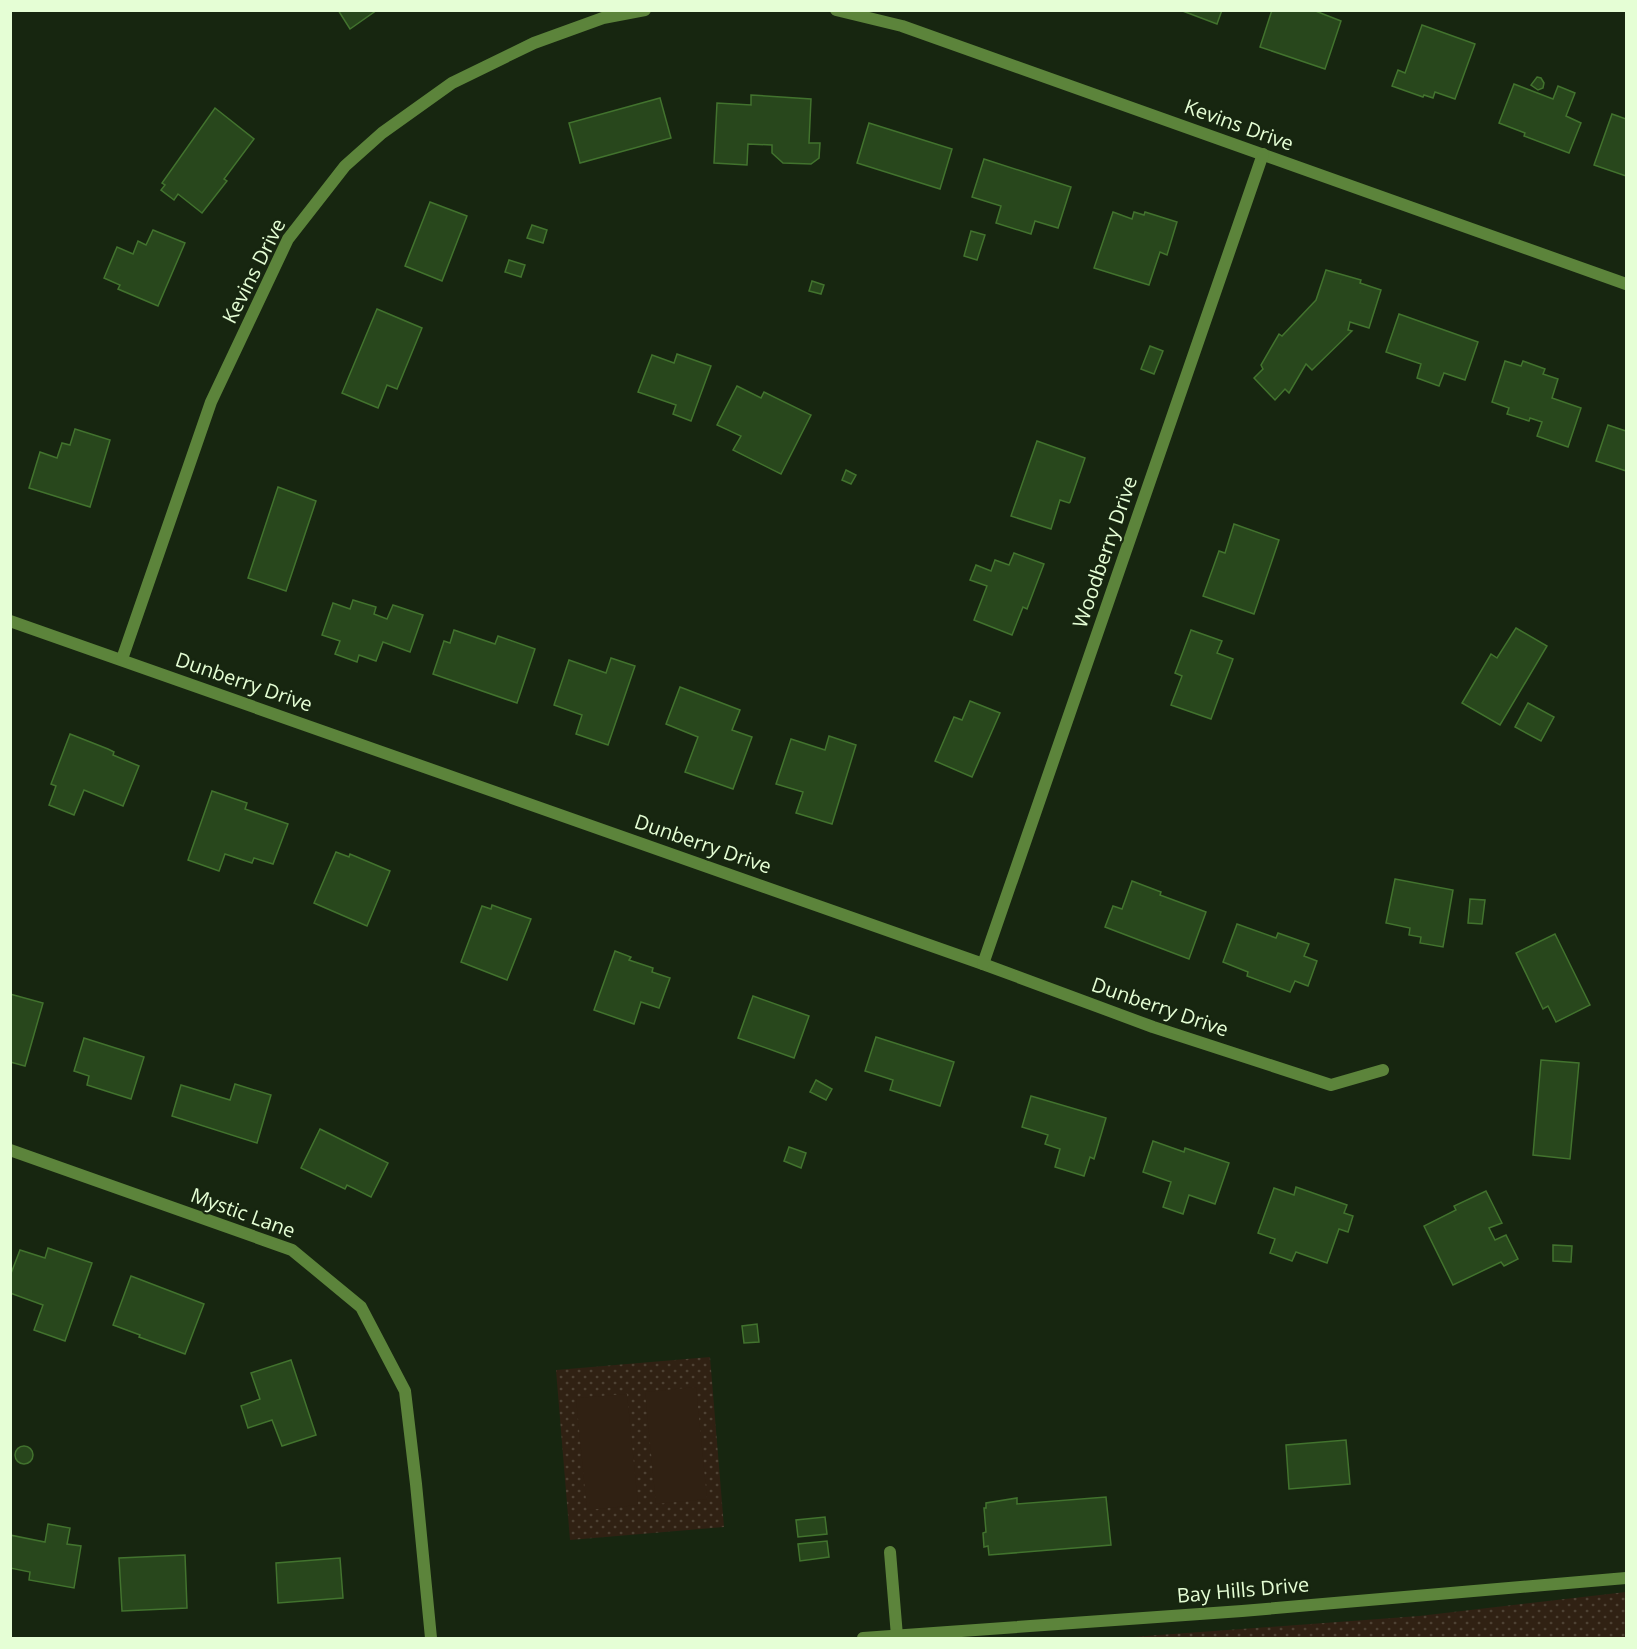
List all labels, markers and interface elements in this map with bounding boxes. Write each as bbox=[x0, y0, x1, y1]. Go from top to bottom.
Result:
street label: Kevins Drive bbox=[1181, 92, 1298, 157]
street label: Kevins Drive bbox=[216, 214, 292, 328]
street label: Woodberry Drive bbox=[1066, 472, 1143, 631]
street label: Dunberry Drive bbox=[172, 645, 316, 718]
street label: Dunberry Drive bbox=[631, 807, 775, 880]
street label: Dunberry Drive bbox=[1088, 970, 1232, 1043]
street label: Mystic Lane bbox=[187, 1181, 299, 1244]
street label: Bay Hills Drive bbox=[1176, 1570, 1310, 1609]

